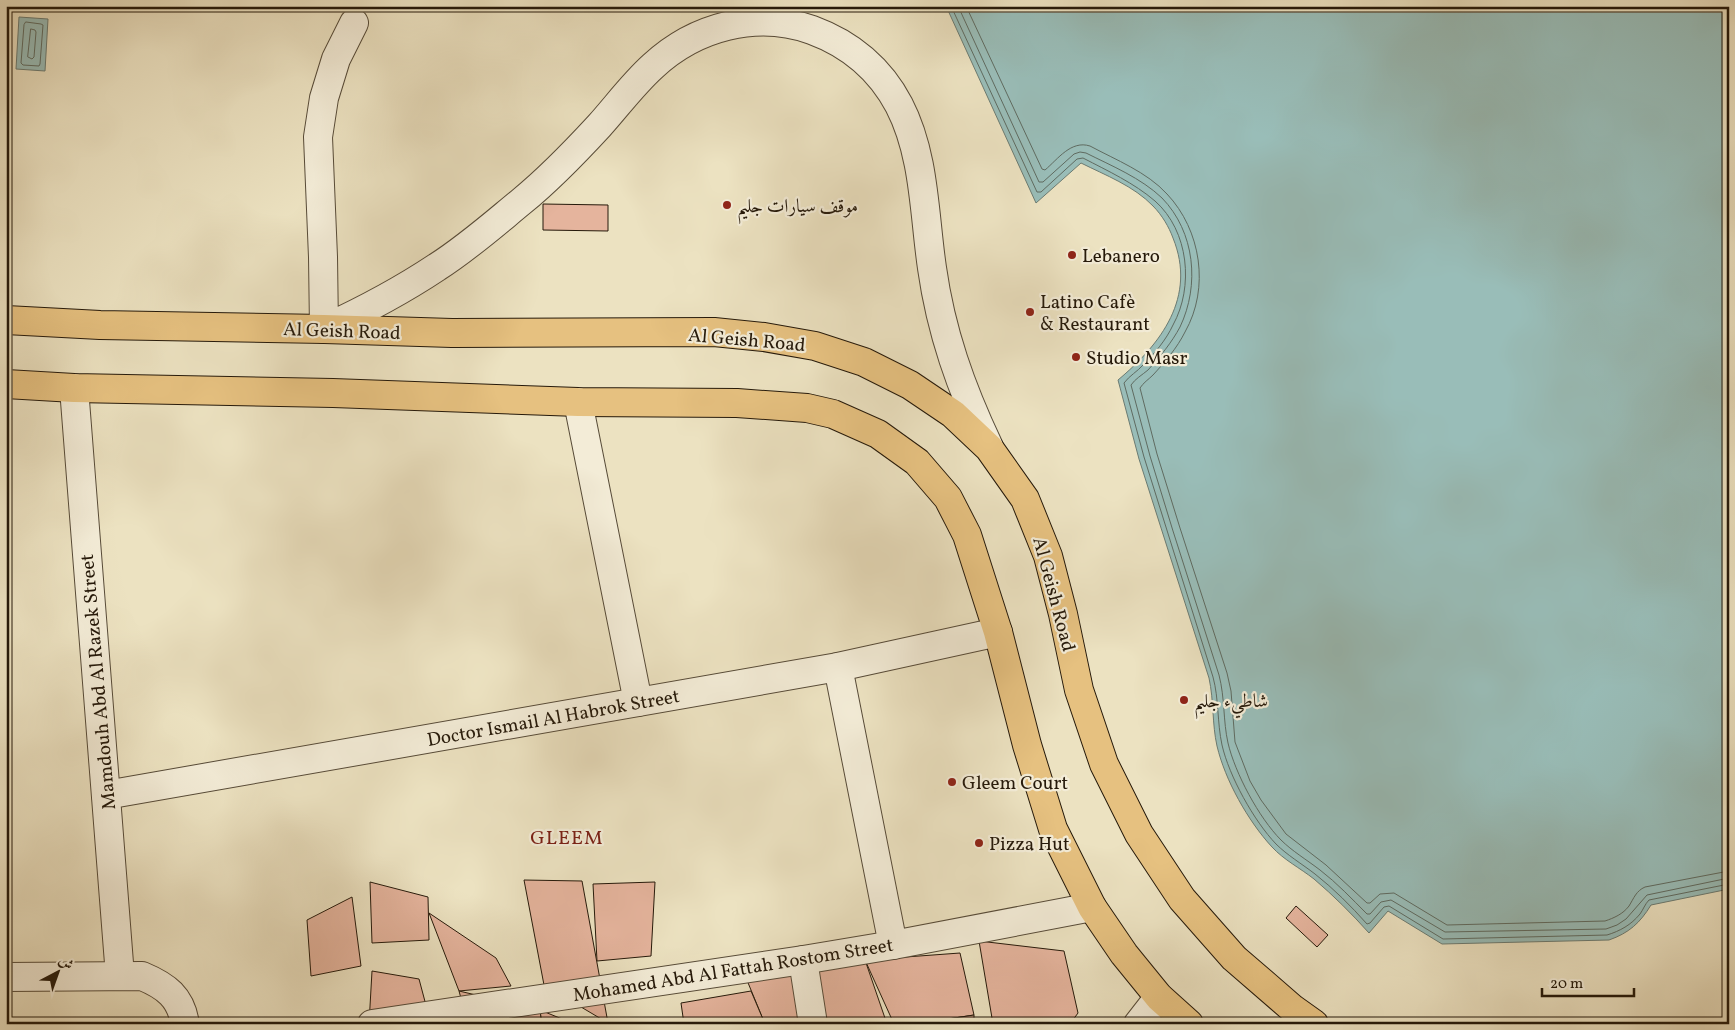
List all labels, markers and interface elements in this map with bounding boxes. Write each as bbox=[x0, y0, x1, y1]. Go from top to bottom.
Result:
place label: موقف سيارات جليم bbox=[737, 194, 858, 225]
marker: موقف سيارات جليم bbox=[721, 199, 733, 211]
place label: Lebanero bbox=[1082, 244, 1160, 270]
marker: Lebanero bbox=[1066, 249, 1078, 261]
place label: Latino Cafè & Restaurant bbox=[1040, 290, 1150, 338]
marker: Latino Cafè & Restaurant bbox=[1024, 306, 1036, 318]
street label: Al Geish Road bbox=[283, 317, 401, 347]
street label: Al Geish Road bbox=[687, 323, 807, 359]
place label: Studio Masr bbox=[1086, 346, 1187, 372]
marker: Studio Masr bbox=[1070, 351, 1082, 363]
street label: Al Geish Road bbox=[1025, 534, 1081, 655]
street label: Mamdouh Abd Al Razek Street bbox=[75, 553, 123, 811]
street label: Doctor Ismail Al Habrok Street bbox=[425, 684, 682, 754]
place label: شاطيء جليم bbox=[1194, 689, 1268, 720]
marker: شاطيء جليم bbox=[1178, 694, 1190, 706]
place label: Gleem Court bbox=[962, 771, 1068, 797]
marker: Gleem Court bbox=[946, 776, 958, 788]
district label: GLEEM bbox=[530, 825, 604, 853]
place label: Pizza Hut bbox=[989, 832, 1070, 858]
marker: Pizza Hut bbox=[973, 837, 985, 849]
street label: Mohamed Abd Al Fattah Rostom Street bbox=[571, 933, 896, 1009]
north arrow bbox=[32, 948, 82, 998]
text: ش bbox=[54, 952, 77, 975]
scale bar bbox=[1542, 965, 1635, 997]
text: 20 m bbox=[1550, 974, 1583, 995]

